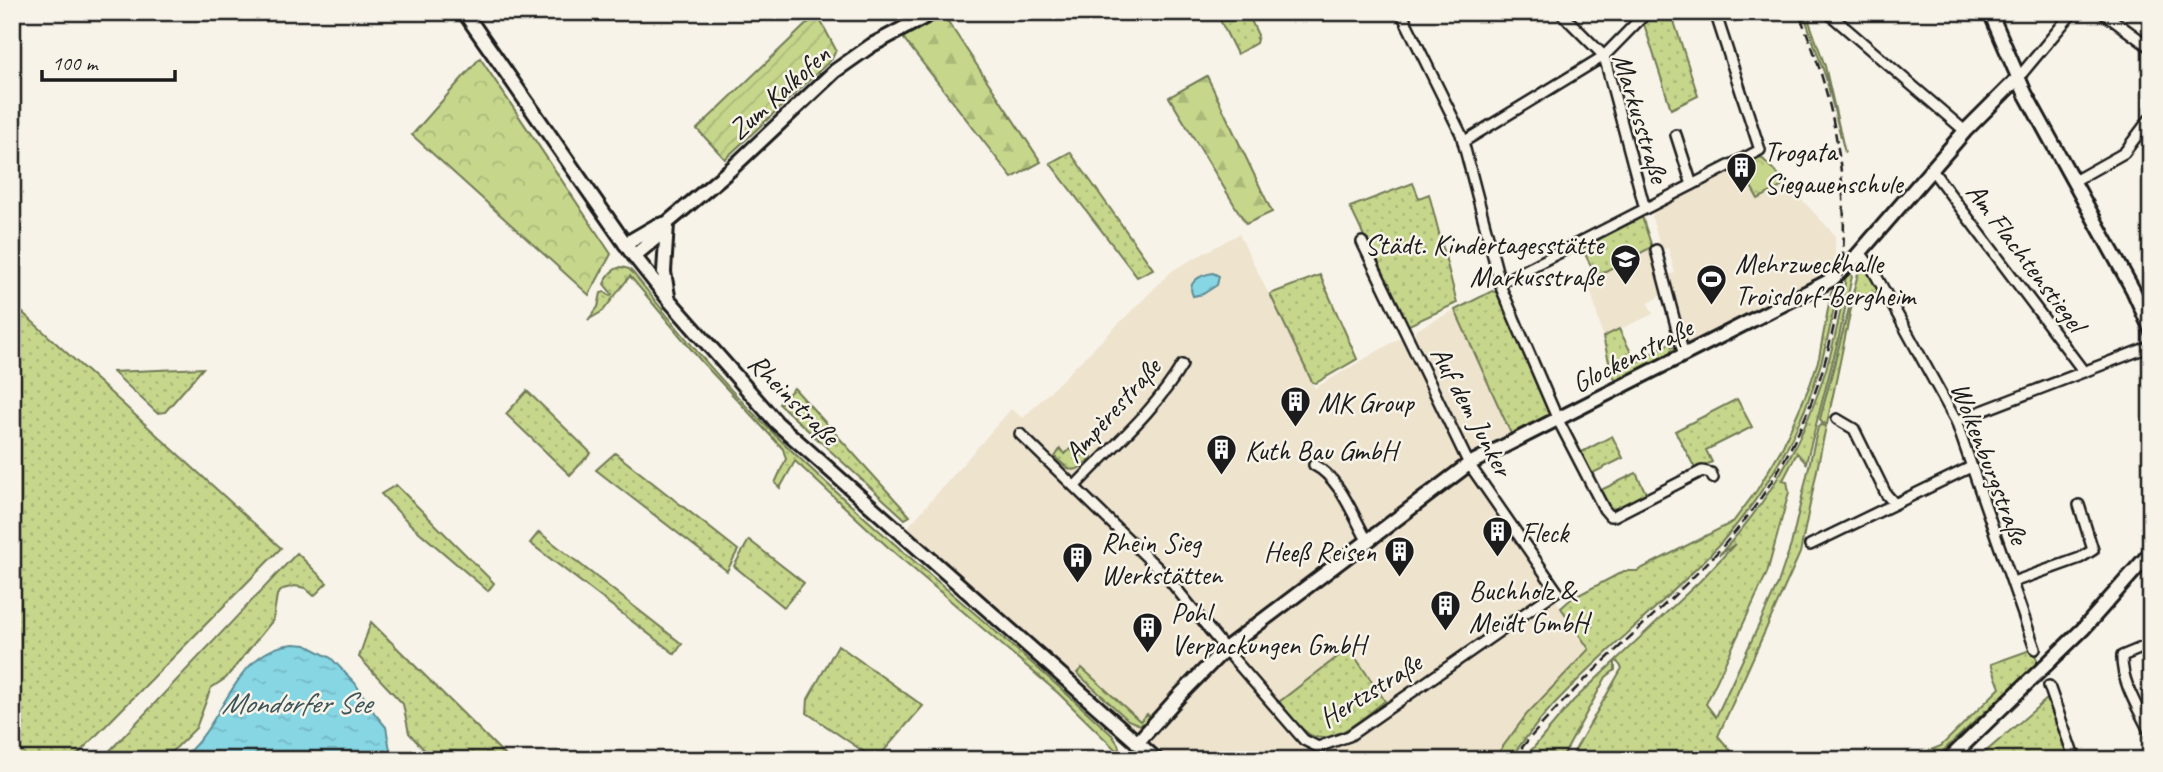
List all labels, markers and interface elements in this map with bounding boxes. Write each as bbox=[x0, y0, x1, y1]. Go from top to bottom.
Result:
street label: Zum Kalkofen bbox=[721, 37, 838, 147]
scale bar bbox=[42, 38, 175, 82]
street label: Markusstraße bbox=[1605, 49, 1678, 189]
text: 100 m bbox=[52, 50, 99, 76]
place label: Trogata Siegauenschule bbox=[1764, 134, 1904, 201]
building icon: Trogata Siegauenschule bbox=[1724, 150, 1758, 194]
street label: Am Flachtenstiegel bbox=[1959, 176, 2097, 343]
place label: Städt. Kindertagesstätte Markusstraße bbox=[1364, 227, 1605, 294]
school or university icon: Städt. Kindertagesstätte Markusstraße bbox=[1609, 243, 1643, 287]
place label: Mehrzweckhalle Troisdorf-Bergheim bbox=[1735, 246, 1917, 313]
sports icon: Mehrzweckhalle Troisdorf-Bergheim bbox=[1695, 262, 1729, 306]
street label: Glockenstraße bbox=[1566, 309, 1700, 400]
street label: Auf dem Junker bbox=[1423, 340, 1522, 484]
street label: Rheinstraße bbox=[741, 346, 849, 454]
street label: Ampèrestraße bbox=[1056, 349, 1169, 470]
street label: Wolkenburgstraße bbox=[1943, 377, 2038, 551]
building icon: MK Group bbox=[1278, 385, 1312, 429]
place label: MK Group bbox=[1318, 385, 1415, 420]
building icon: Kuth Bau GmbH bbox=[1205, 433, 1239, 477]
place label: Kuth Bau GmbH bbox=[1245, 433, 1401, 468]
building icon: Fleck bbox=[1481, 515, 1515, 559]
place label: Fleck bbox=[1521, 515, 1570, 550]
place label: Rhein Sieg Werkstätten bbox=[1101, 525, 1224, 592]
place label: Heeß Reisen bbox=[1264, 534, 1376, 569]
building icon: Heeß Reisen bbox=[1382, 534, 1416, 578]
building icon: Rhein Sieg Werkstätten bbox=[1061, 541, 1095, 585]
place label: Buchholz & Meidt GmbH bbox=[1469, 573, 1592, 640]
building icon: Buchholz & Meidt GmbH bbox=[1429, 589, 1463, 633]
place label: Pohl Verpackungen GmbH bbox=[1171, 595, 1370, 662]
building icon: Pohl Verpackungen GmbH bbox=[1131, 611, 1165, 655]
street label: Hertzstraße bbox=[1312, 644, 1429, 735]
water label: Mondorfer See bbox=[222, 684, 375, 722]

